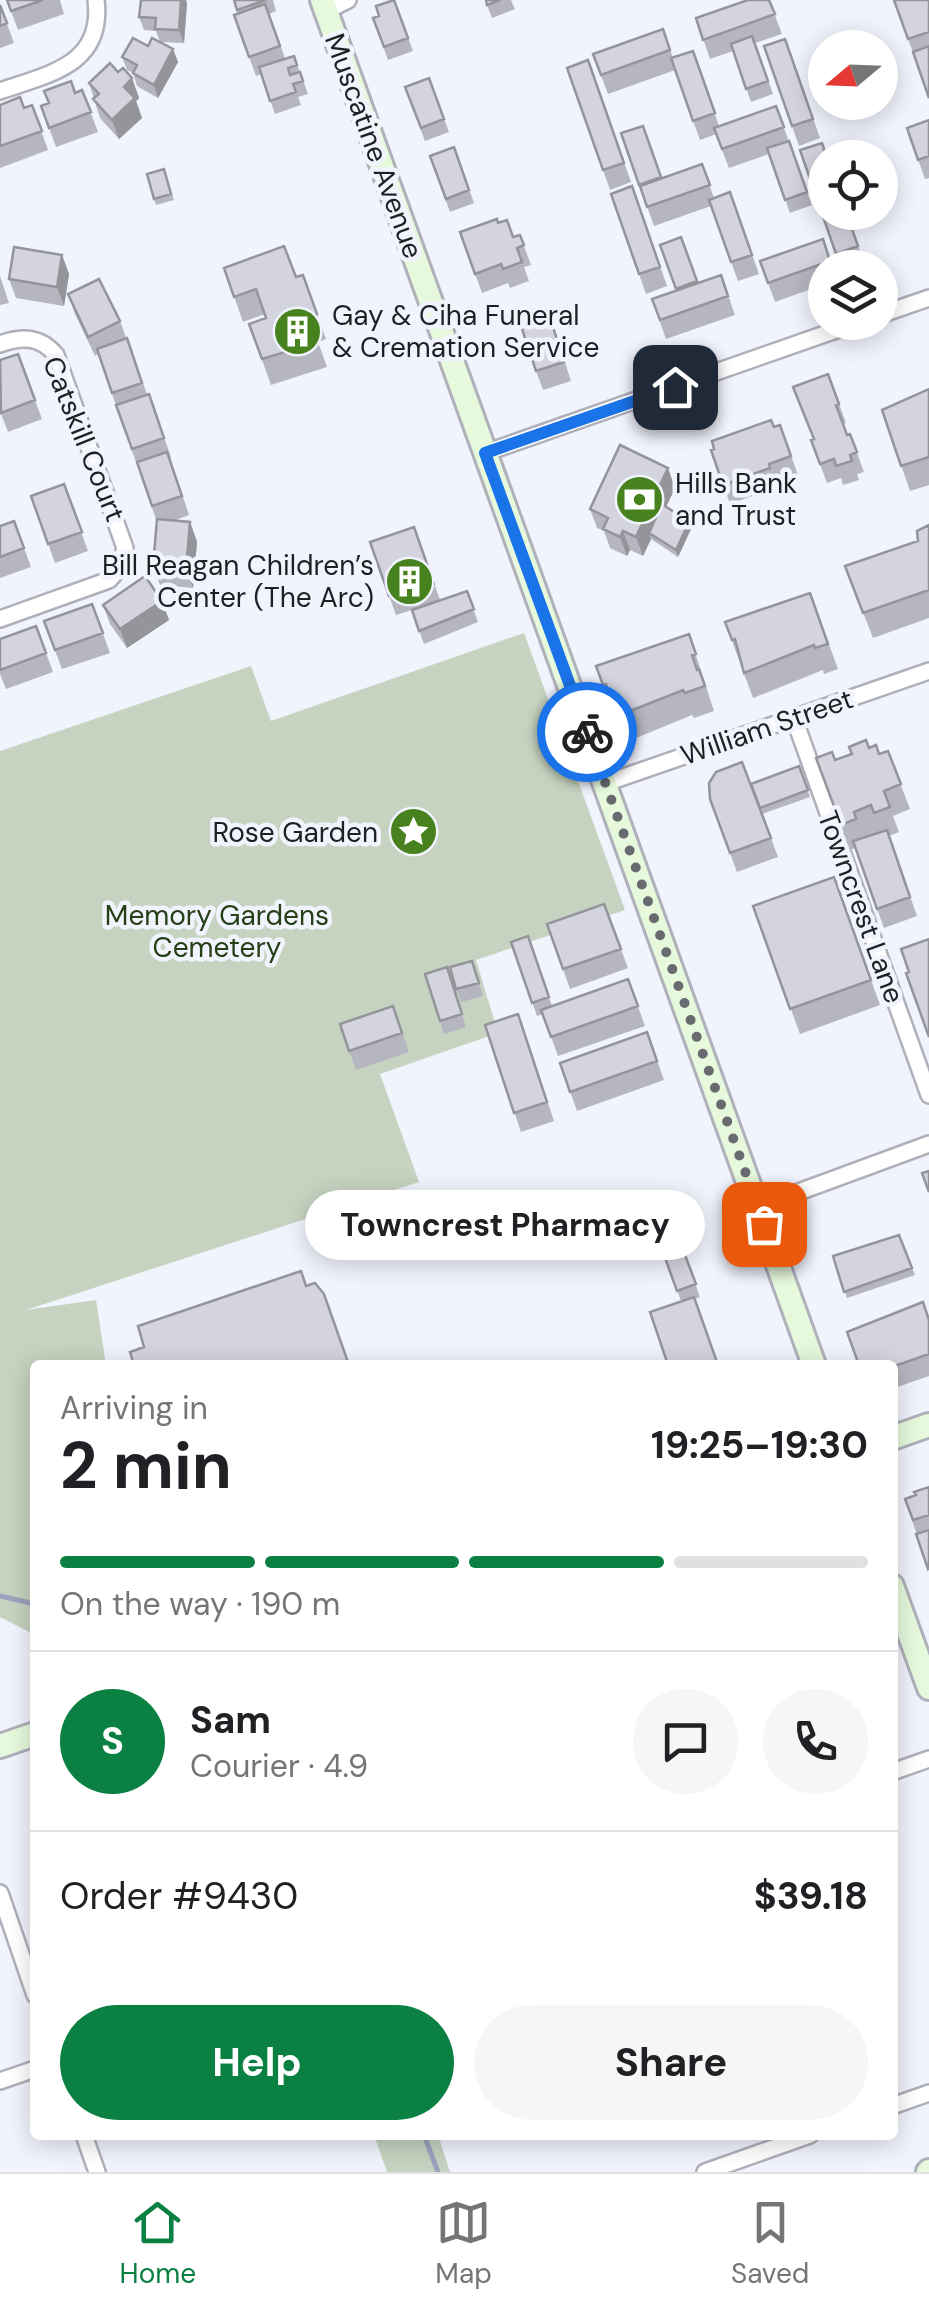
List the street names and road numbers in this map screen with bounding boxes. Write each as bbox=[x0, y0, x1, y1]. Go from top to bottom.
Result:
street label: Muscatine Avenue bbox=[316, 28, 432, 264]
street label: Catskill Court bbox=[34, 351, 134, 527]
street label: William Street bbox=[676, 680, 858, 774]
street label: Towncrest Lane bbox=[809, 806, 913, 1008]

